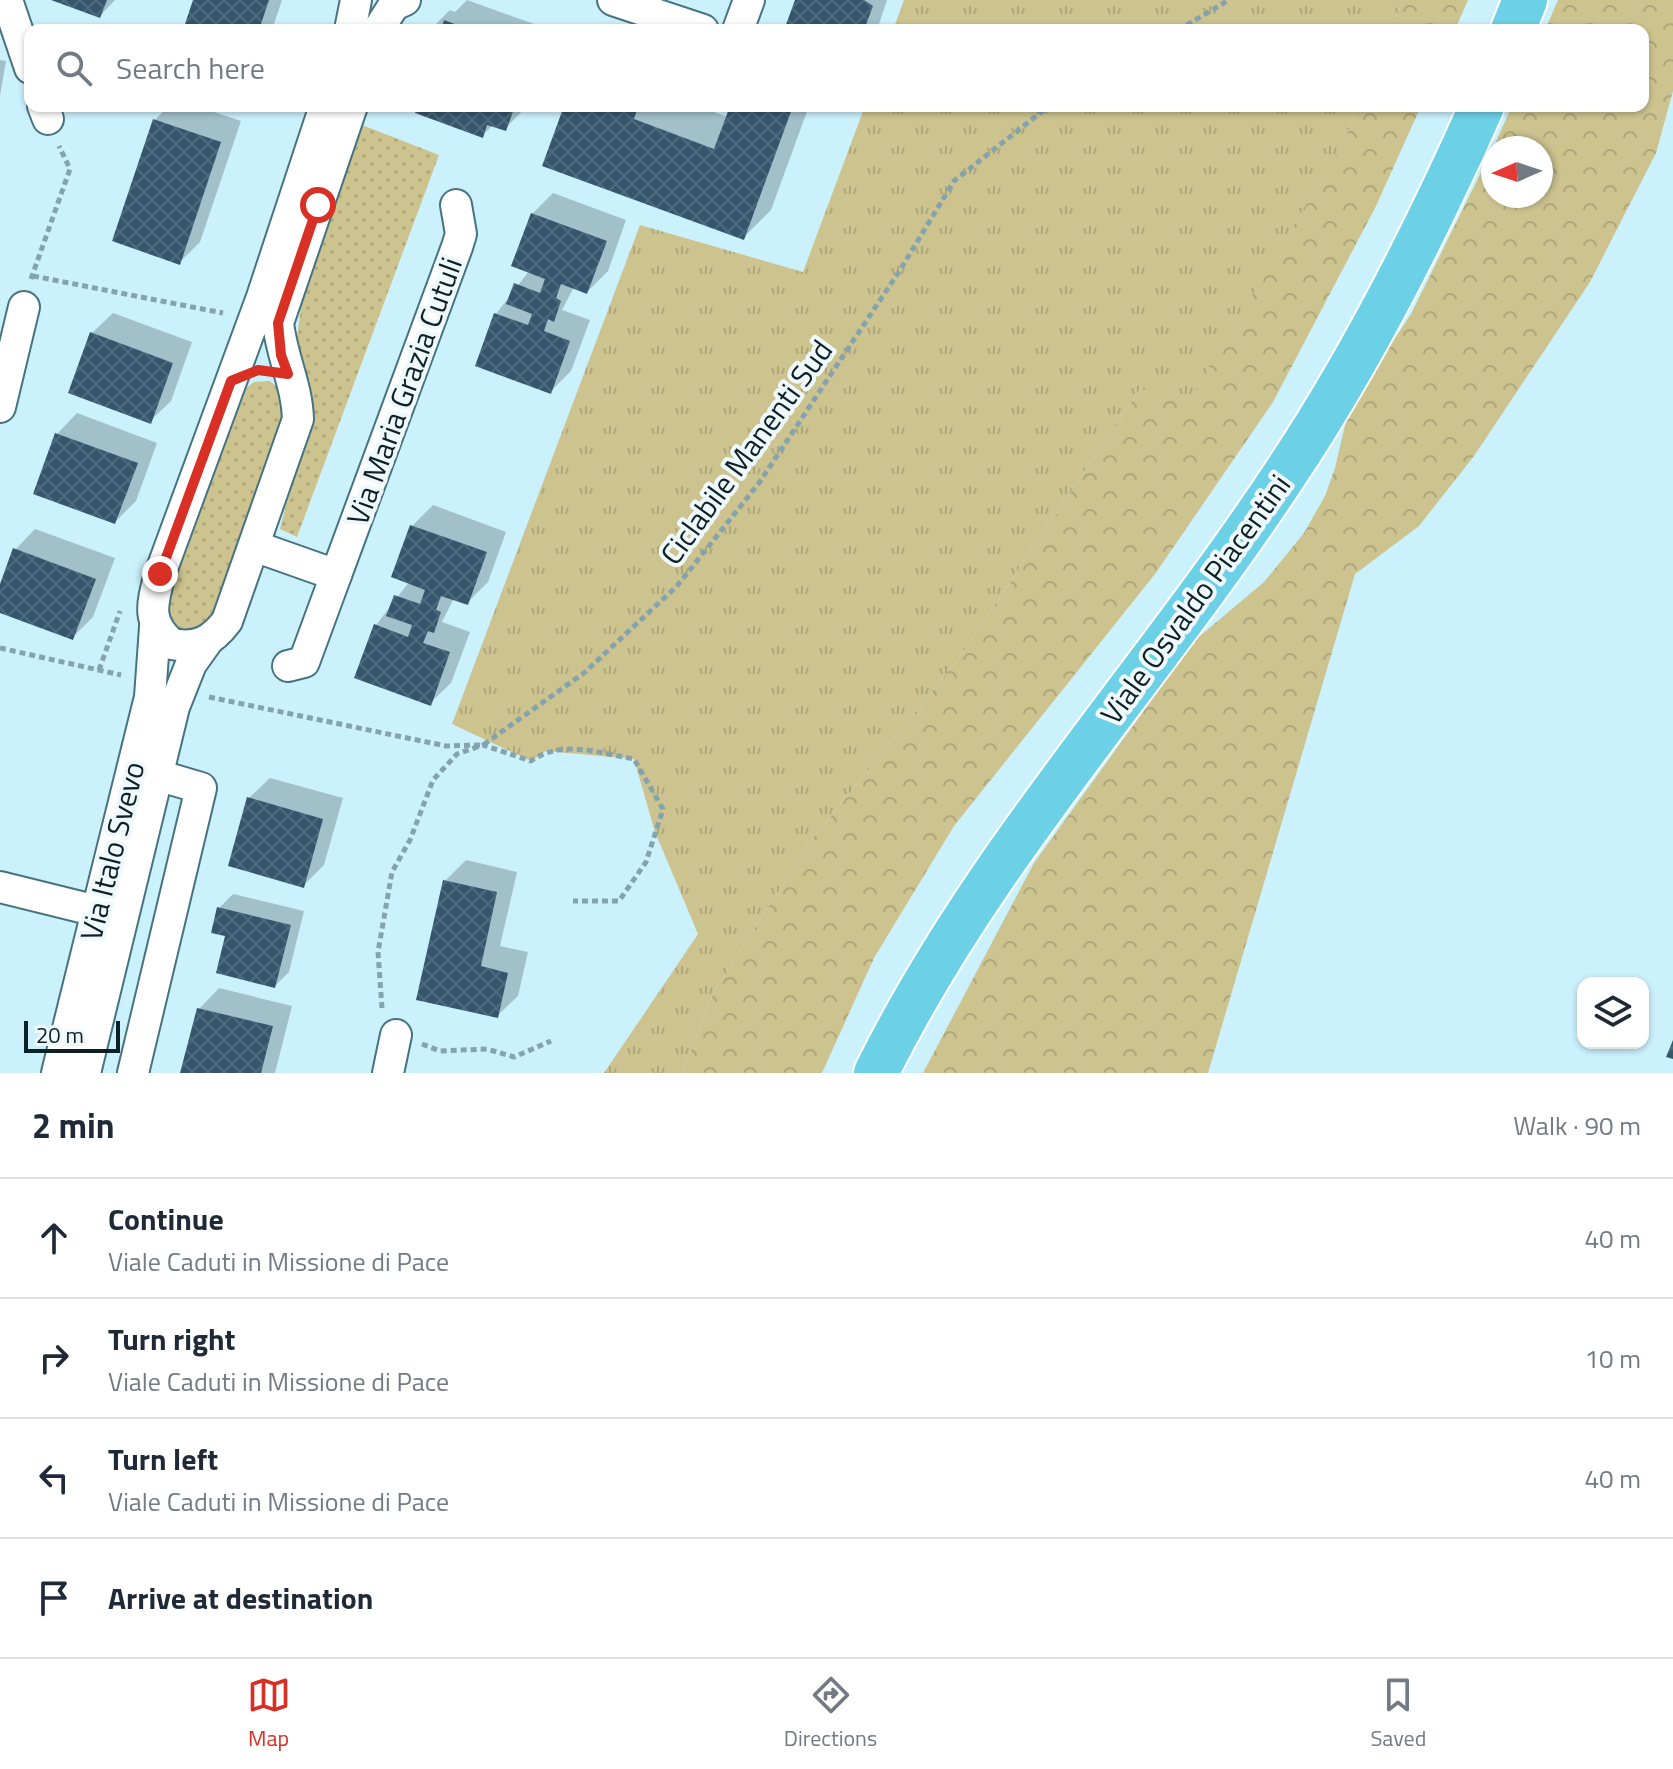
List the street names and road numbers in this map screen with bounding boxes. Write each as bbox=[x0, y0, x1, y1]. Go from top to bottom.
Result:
street label: Via Maria Grazia Cutuli bbox=[334, 251, 474, 531]
street label: Ciclabile Manenti Sud bbox=[649, 330, 843, 574]
street label: Viale Osvaldo Piacentini bbox=[1089, 465, 1301, 733]
street label: Via Italo Svevo bbox=[68, 757, 156, 945]

